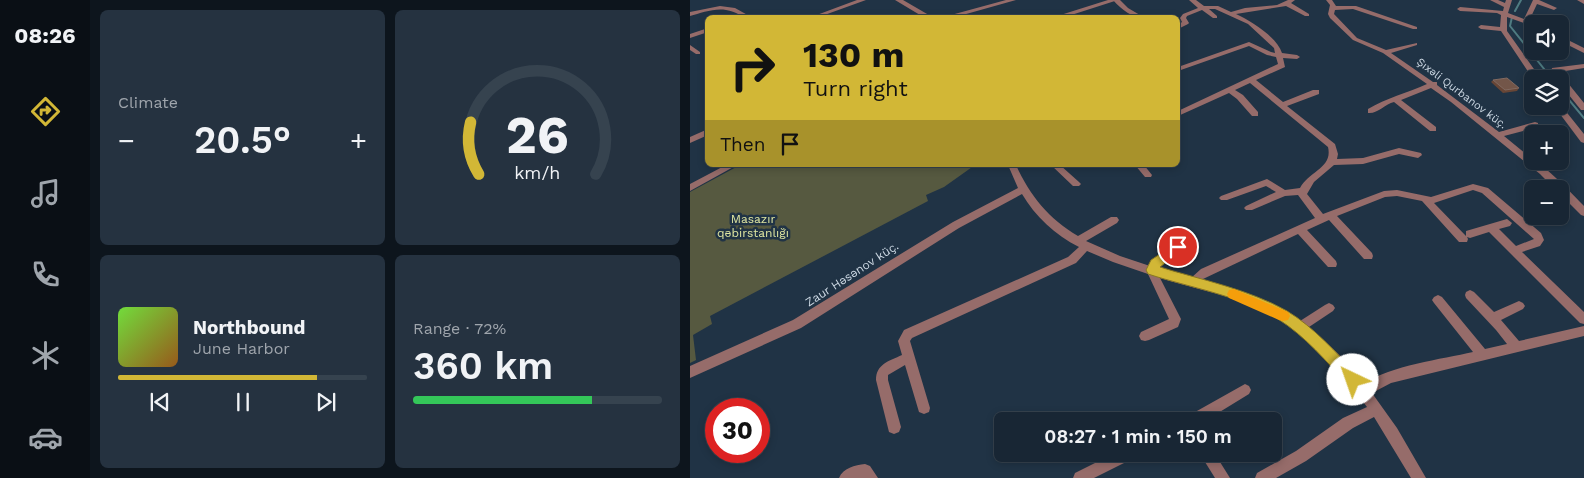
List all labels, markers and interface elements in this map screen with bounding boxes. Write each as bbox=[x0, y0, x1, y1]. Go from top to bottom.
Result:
map controls bbox=[1524, 15, 1569, 225]
button: sound bbox=[1524, 15, 1569, 60]
text: 08:26 bbox=[14, 23, 76, 48]
text: 130 m bbox=[803, 34, 904, 76]
icon: right bbox=[720, 35, 785, 100]
street label: Şıxəli Qurbanov küç. bbox=[1414, 55, 1509, 132]
button: layers bbox=[1524, 70, 1569, 115]
text: Turn right bbox=[803, 76, 908, 101]
text: Climate bbox=[118, 93, 178, 112]
icon: directions bbox=[28, 94, 63, 129]
text: 26 bbox=[506, 105, 569, 166]
text: 20.5° bbox=[194, 118, 291, 162]
text: − bbox=[118, 124, 135, 157]
text: + bbox=[350, 124, 367, 157]
button: + bbox=[1524, 125, 1569, 170]
icon: arrive bbox=[776, 130, 804, 158]
text: Then bbox=[720, 133, 766, 156]
text: km/h bbox=[514, 162, 561, 183]
icon: music bbox=[28, 176, 63, 211]
button: − bbox=[1524, 180, 1569, 225]
park label: Masazır qəbirstanlığı bbox=[717, 212, 789, 240]
pin bbox=[1157, 226, 1199, 268]
icon: arrive bbox=[1164, 233, 1192, 261]
street label: Zaur Həsənov küç. bbox=[803, 239, 901, 309]
icon: phone bbox=[28, 257, 63, 292]
text: Northbound bbox=[193, 316, 305, 339]
text: Range · 72% bbox=[413, 319, 506, 338]
icon: climate bbox=[28, 338, 63, 373]
text: June Harbor bbox=[193, 339, 290, 358]
text: 360 km bbox=[413, 344, 553, 388]
position arrow bbox=[1326, 353, 1378, 405]
icon: previous bbox=[146, 388, 174, 416]
icon: pause bbox=[229, 388, 257, 416]
icon: next bbox=[312, 388, 340, 416]
speed limit sign: 30 bbox=[705, 398, 770, 463]
icon: car bbox=[28, 420, 63, 455]
text: 08:27 · 1 min · 150 m bbox=[1044, 425, 1232, 448]

